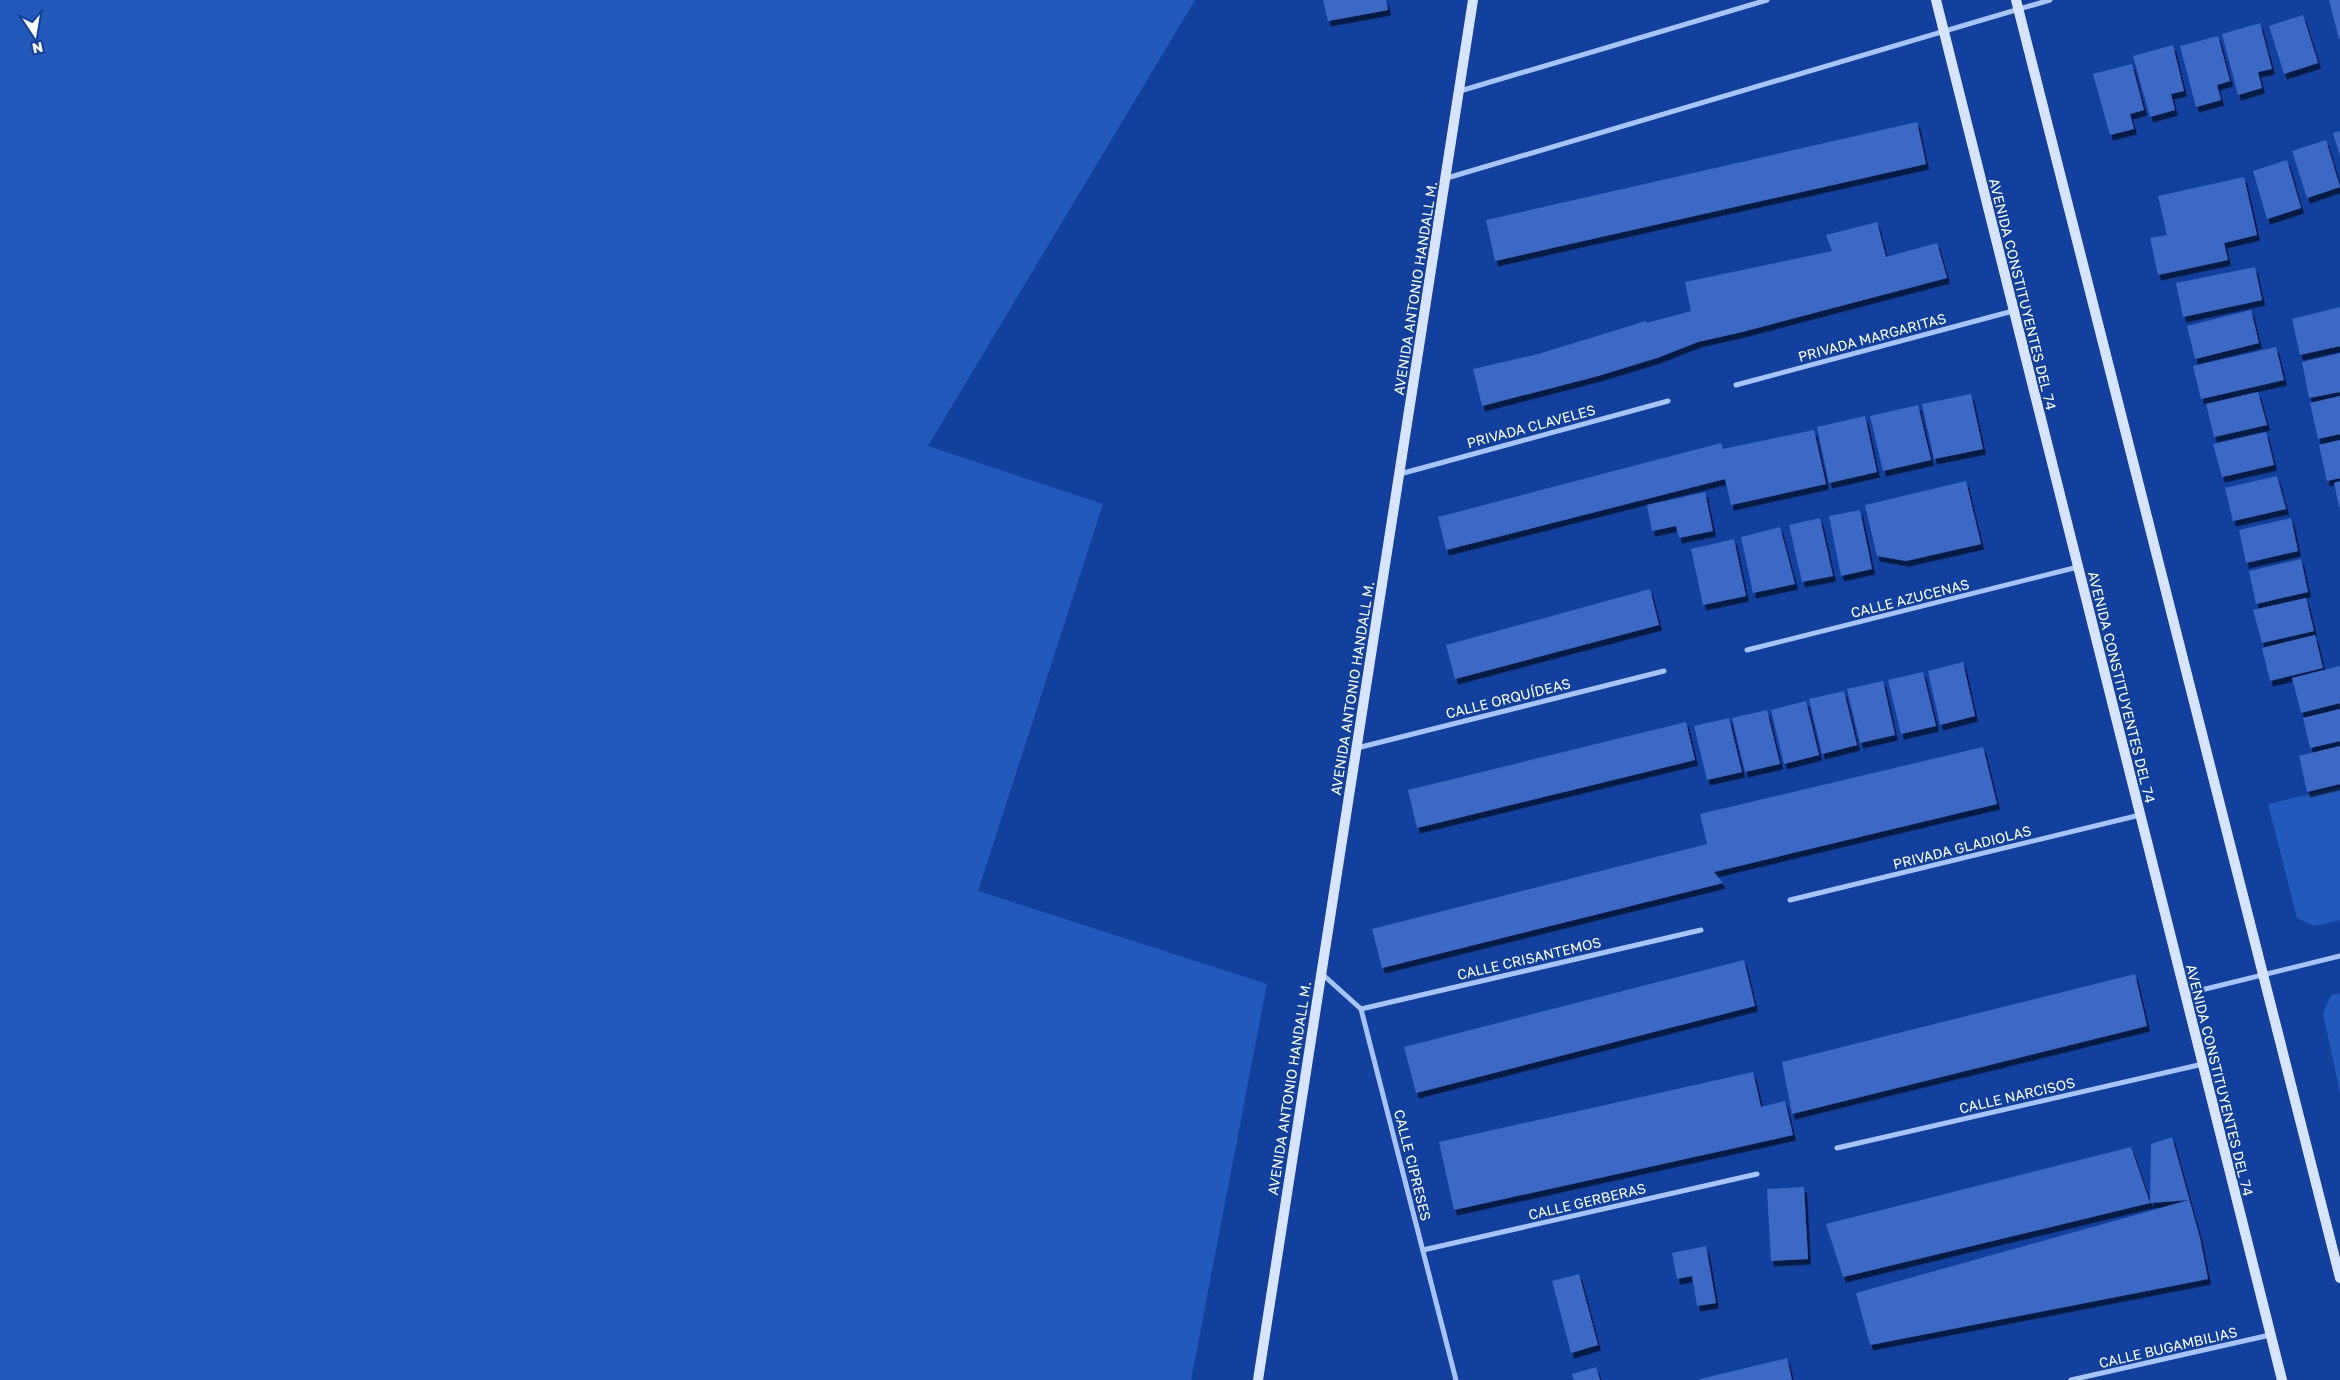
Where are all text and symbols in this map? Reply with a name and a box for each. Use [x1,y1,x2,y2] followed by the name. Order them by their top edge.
[10,10,60,60] north arrow
[31,39,45,58] text: N
[1986,176,2060,412] street label: AVENIDA CONSTITUYENTES DEL 74
[1390,180,1440,396] street label: AVENIDA ANTONIO HANDALL M.
[1796,309,1948,365] street label: PRIVADA MARGARITAS
[1465,401,1597,451] street label: PRIVADA CLAVELES
[2085,569,2159,805] street label: AVENIDA CONSTITUYENTES DEL 74
[1849,575,1971,621] street label: CALLE AZUCENAS
[1327,580,1377,796] street label: AVENIDA ANTONIO HANDALL M.
[1444,674,1572,722] street label: CALLE ORQUÍDEAS
[1891,822,2033,872] street label: PRIVADA GLADIOLAS
[1455,933,1603,983] street label: CALLE CRISANTEMOS
[2183,962,2257,1198] street label: AVENIDA CONSTITUYENTES DEL 74
[1264,980,1314,1196] street label: AVENIDA ANTONIO HANDALL M.
[1957,1073,2077,1117] street label: CALLE NARCISOS
[1391,1108,1435,1223] street label: CALLE CIPRESES
[1527,1179,1647,1223] street label: CALLE GERBERAS
[2097,1323,2239,1371] street label: CALLE BUGAMBILIAS

